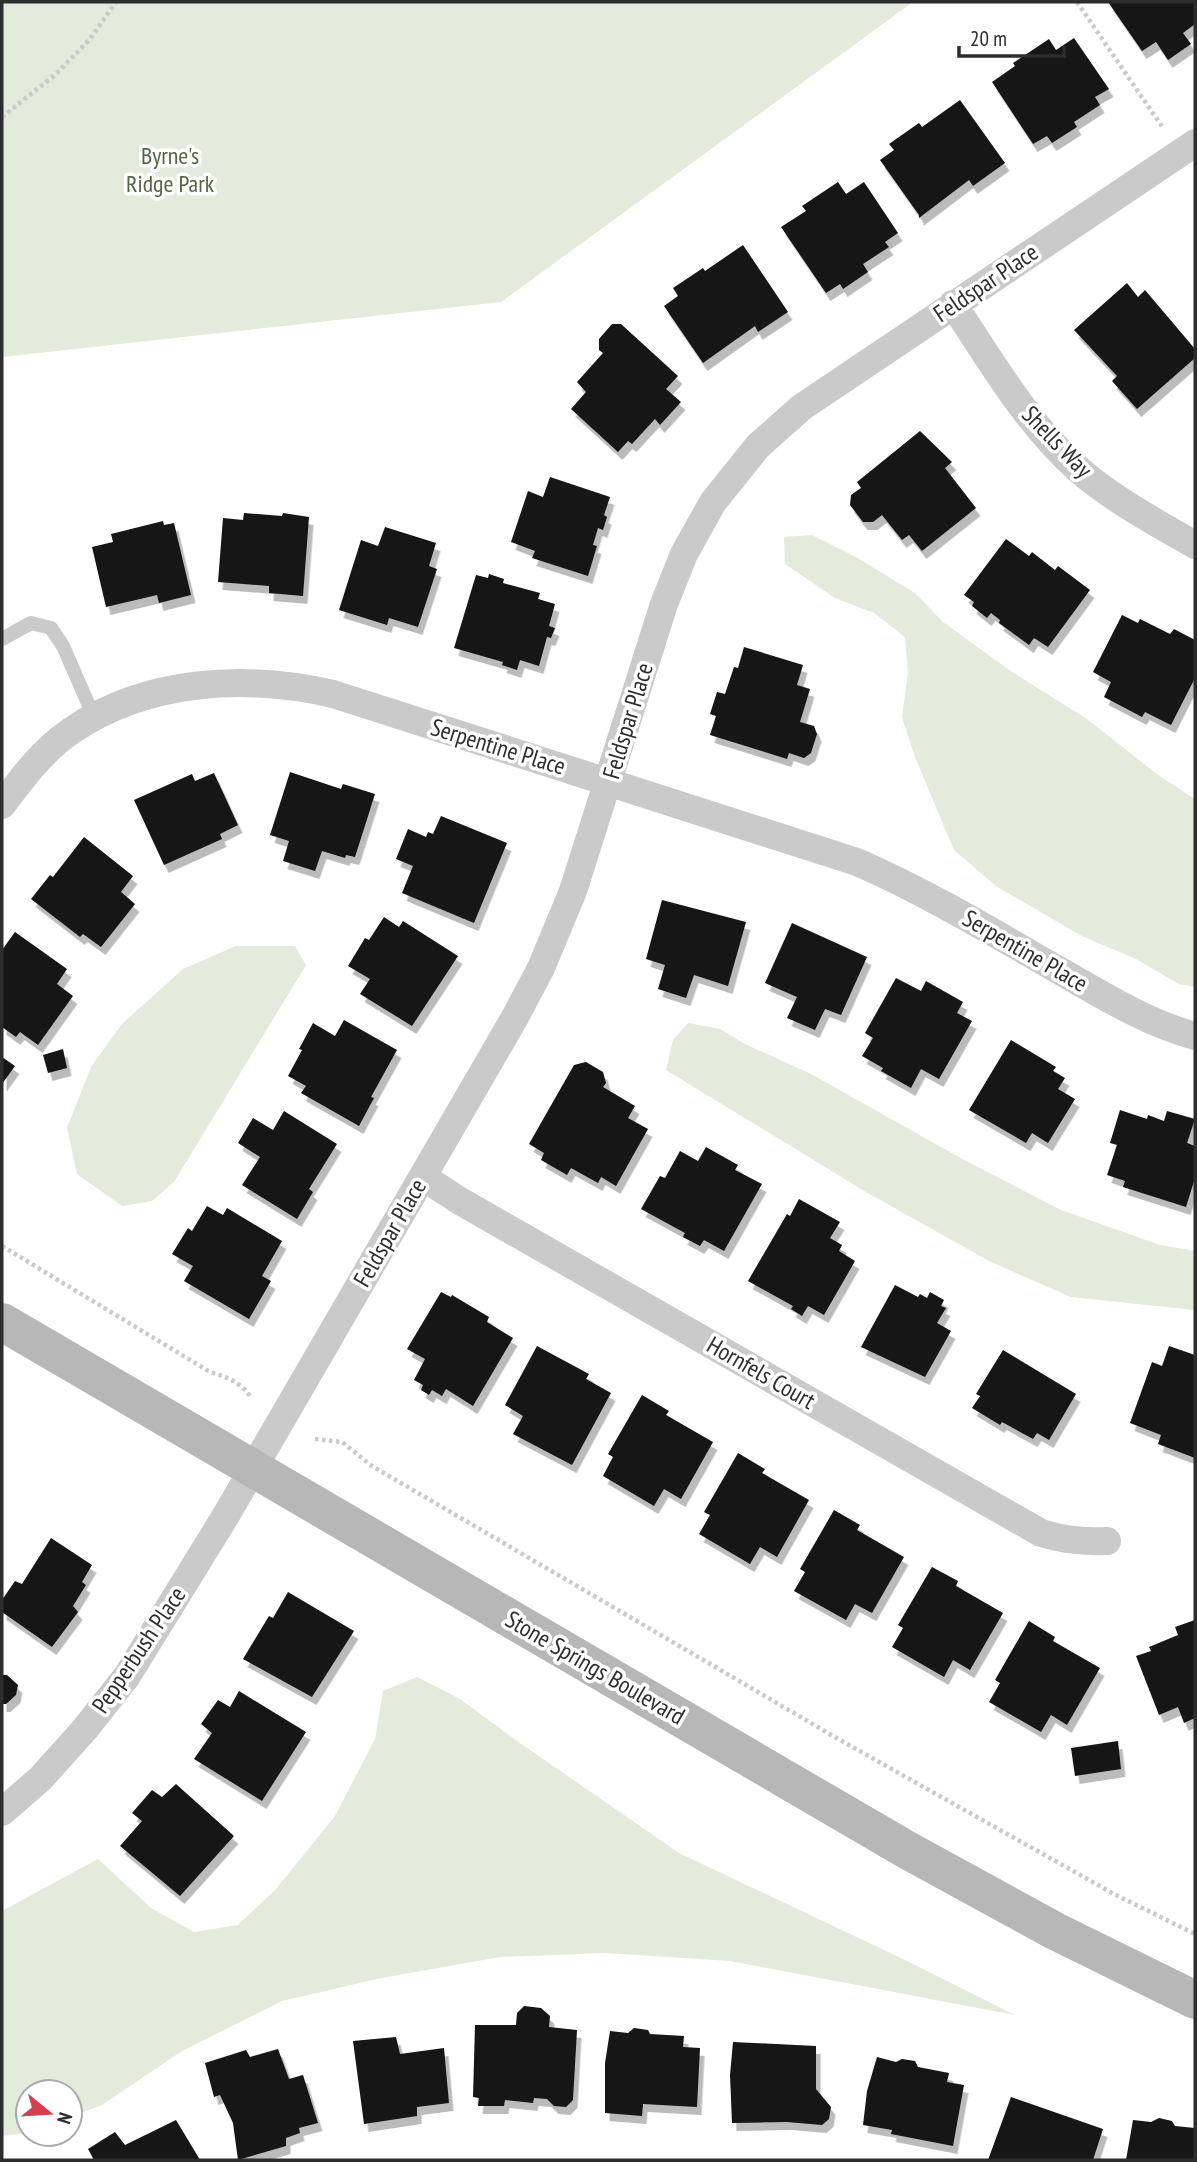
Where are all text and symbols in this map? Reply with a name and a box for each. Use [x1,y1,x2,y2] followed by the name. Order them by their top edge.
[959,14,1064,58] scale bar
[970,25,1007,52] text: 20 m
[126,140,215,199] park label: Byrne's Ridge Park
[927,236,1044,329] street label: Feldspar Place
[1015,399,1099,484] street label: Shells Way
[595,659,660,783] street label: Feldspar Place
[427,711,569,782] street label: Serpentine Place
[957,902,1093,999] street label: Serpentine Place
[346,1173,433,1292] street label: Feldspar Place
[702,1329,821,1416] street label: Hornfels Court
[85,1581,192,1719] street label: Pepperbush Place
[500,1604,691,1732] street label: Stone Springs Boulevard
[14,2078,84,2148] north arrow
[52,2110,78,2127] text: N

